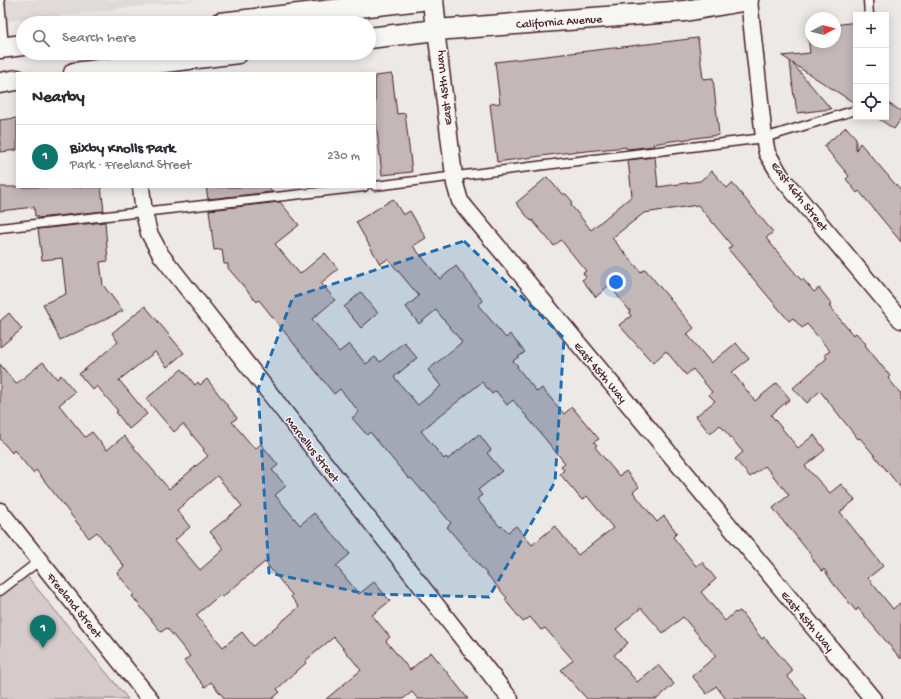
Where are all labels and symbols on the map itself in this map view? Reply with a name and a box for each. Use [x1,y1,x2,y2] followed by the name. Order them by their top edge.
[805,12,841,48] north arrow
[516,13,604,33] street label: California Avenue
[433,49,457,126] street label: East 45th Way
[767,160,831,236] street label: East 46th Street
[606,272,626,292] your location
[570,340,629,407] street label: East 45th Way
[281,415,342,487] street label: Marcellus Street
[42,570,105,642] street label: Freeland Street
[777,589,836,656] street label: East 45th Way
[30,615,56,648] pin: 1

